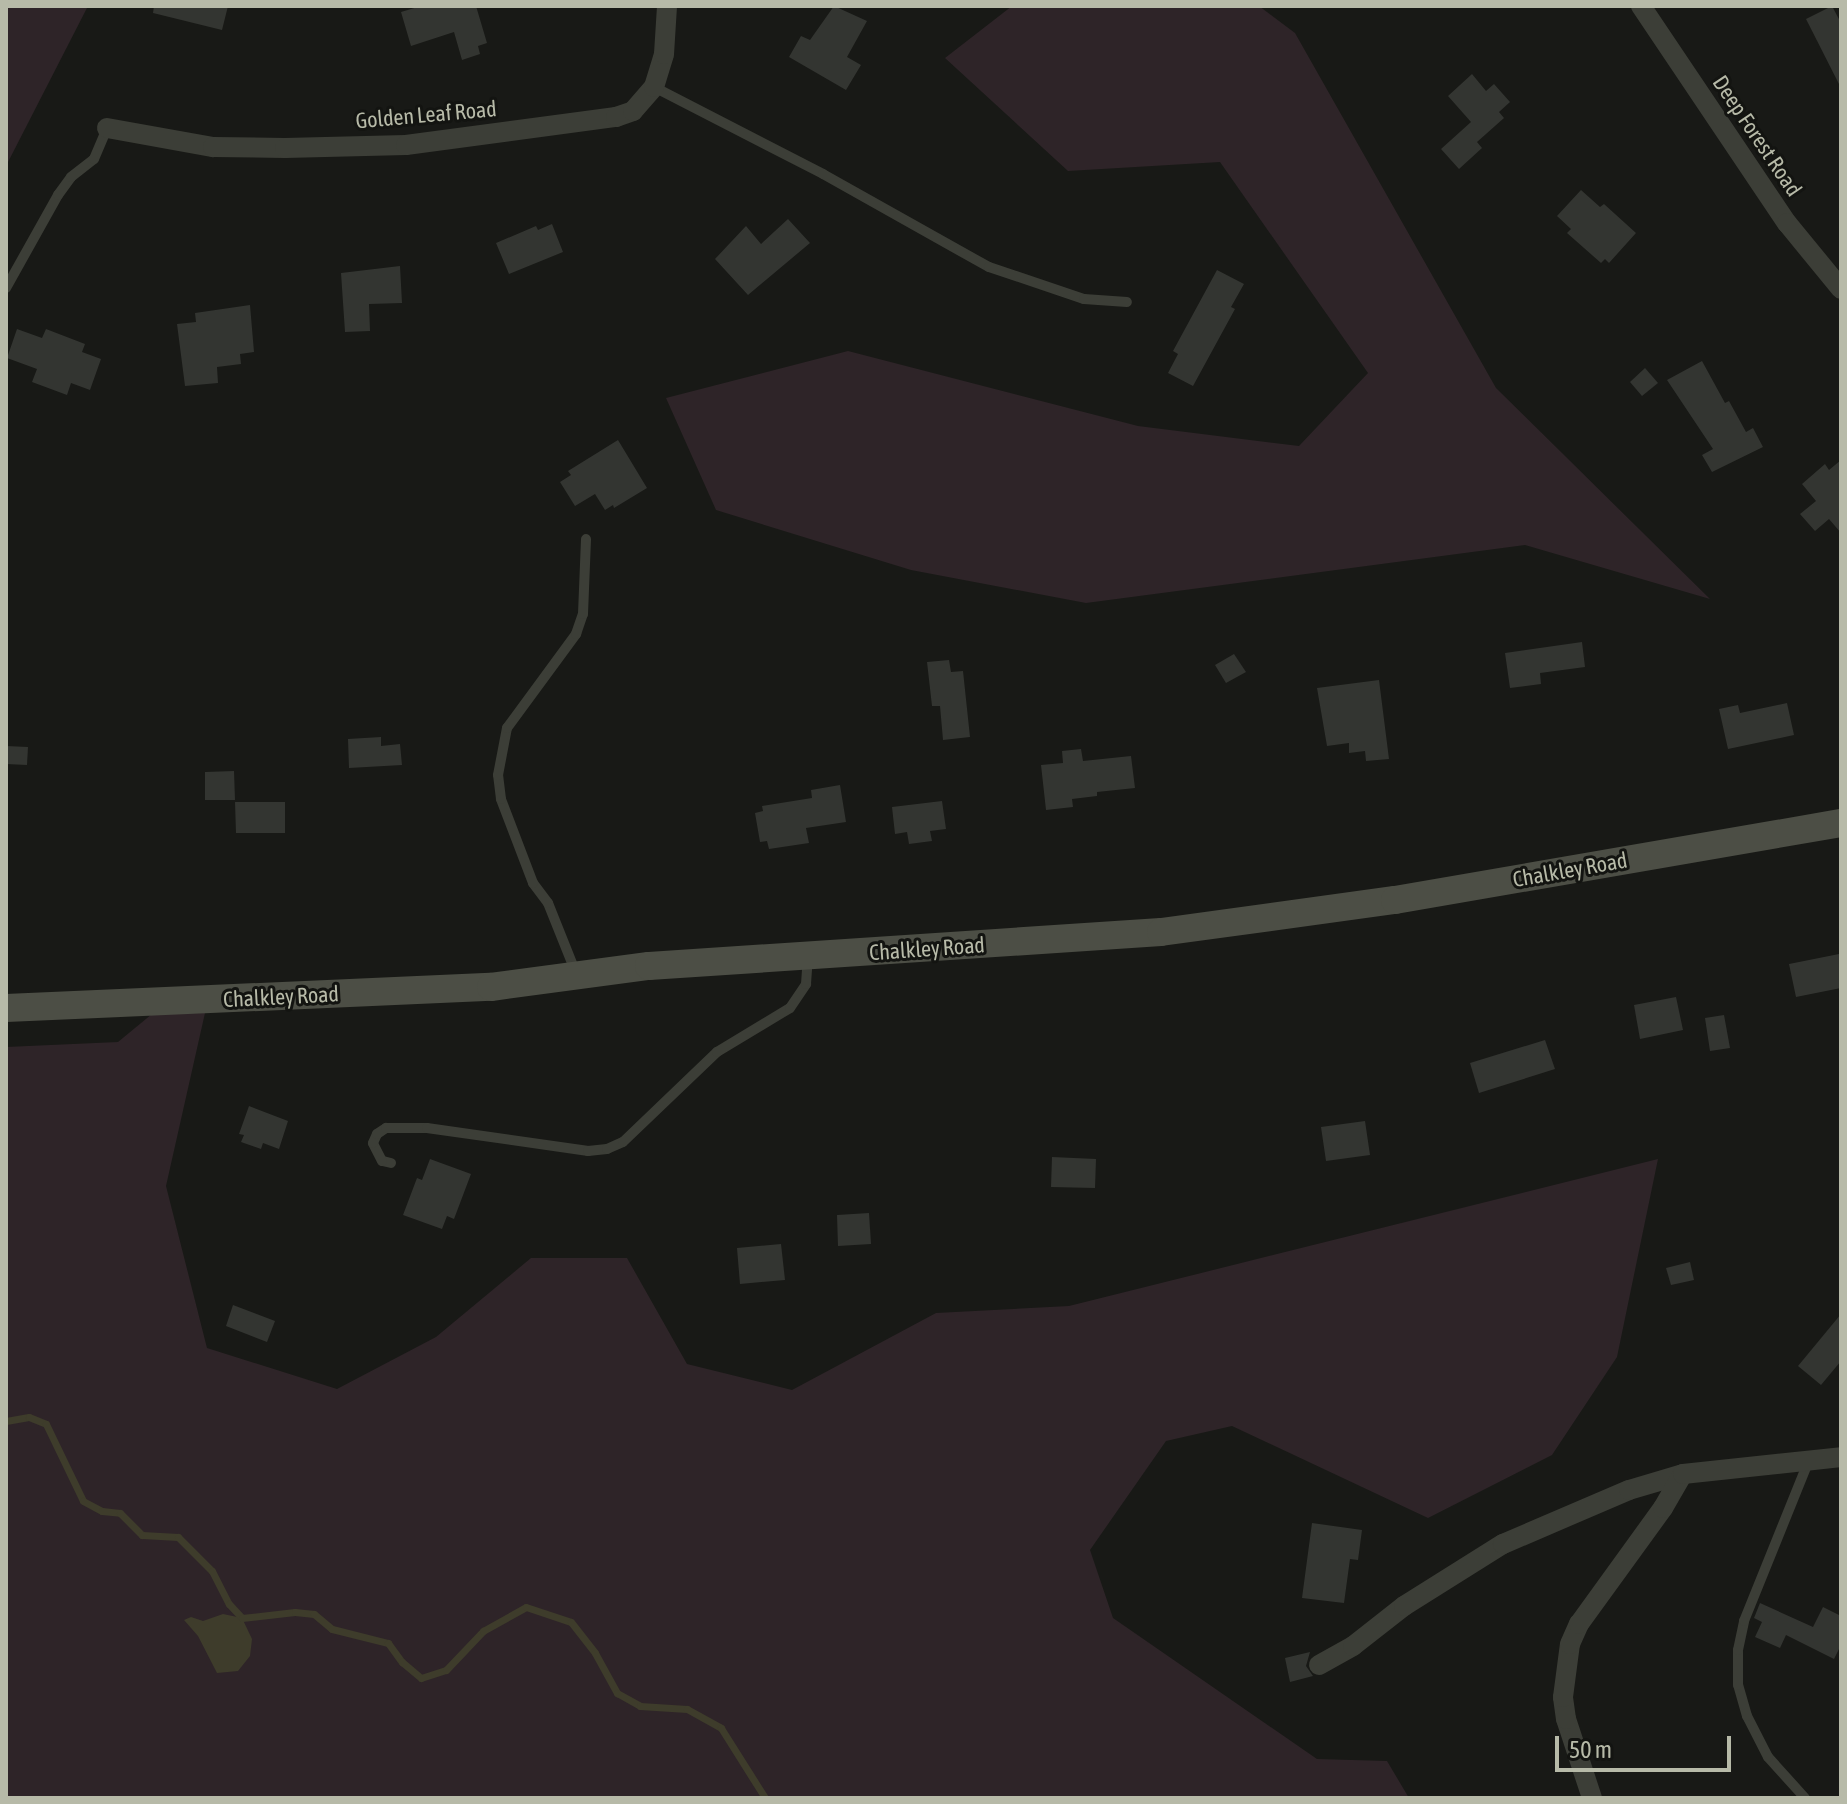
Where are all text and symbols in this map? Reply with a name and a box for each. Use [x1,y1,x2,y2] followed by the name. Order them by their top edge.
[1707,71,1807,201] street label: Deep Forest Road
[354,96,498,134] street label: Golden Leaf Road
[1511,847,1629,893] street label: Chalkley Road
[868,932,986,966] street label: Chalkley Road
[223,981,339,1013] street label: Chalkley Road
[1559,1720,1735,1770] scale bar
[1569,1736,1612,1763] text: 50 m

